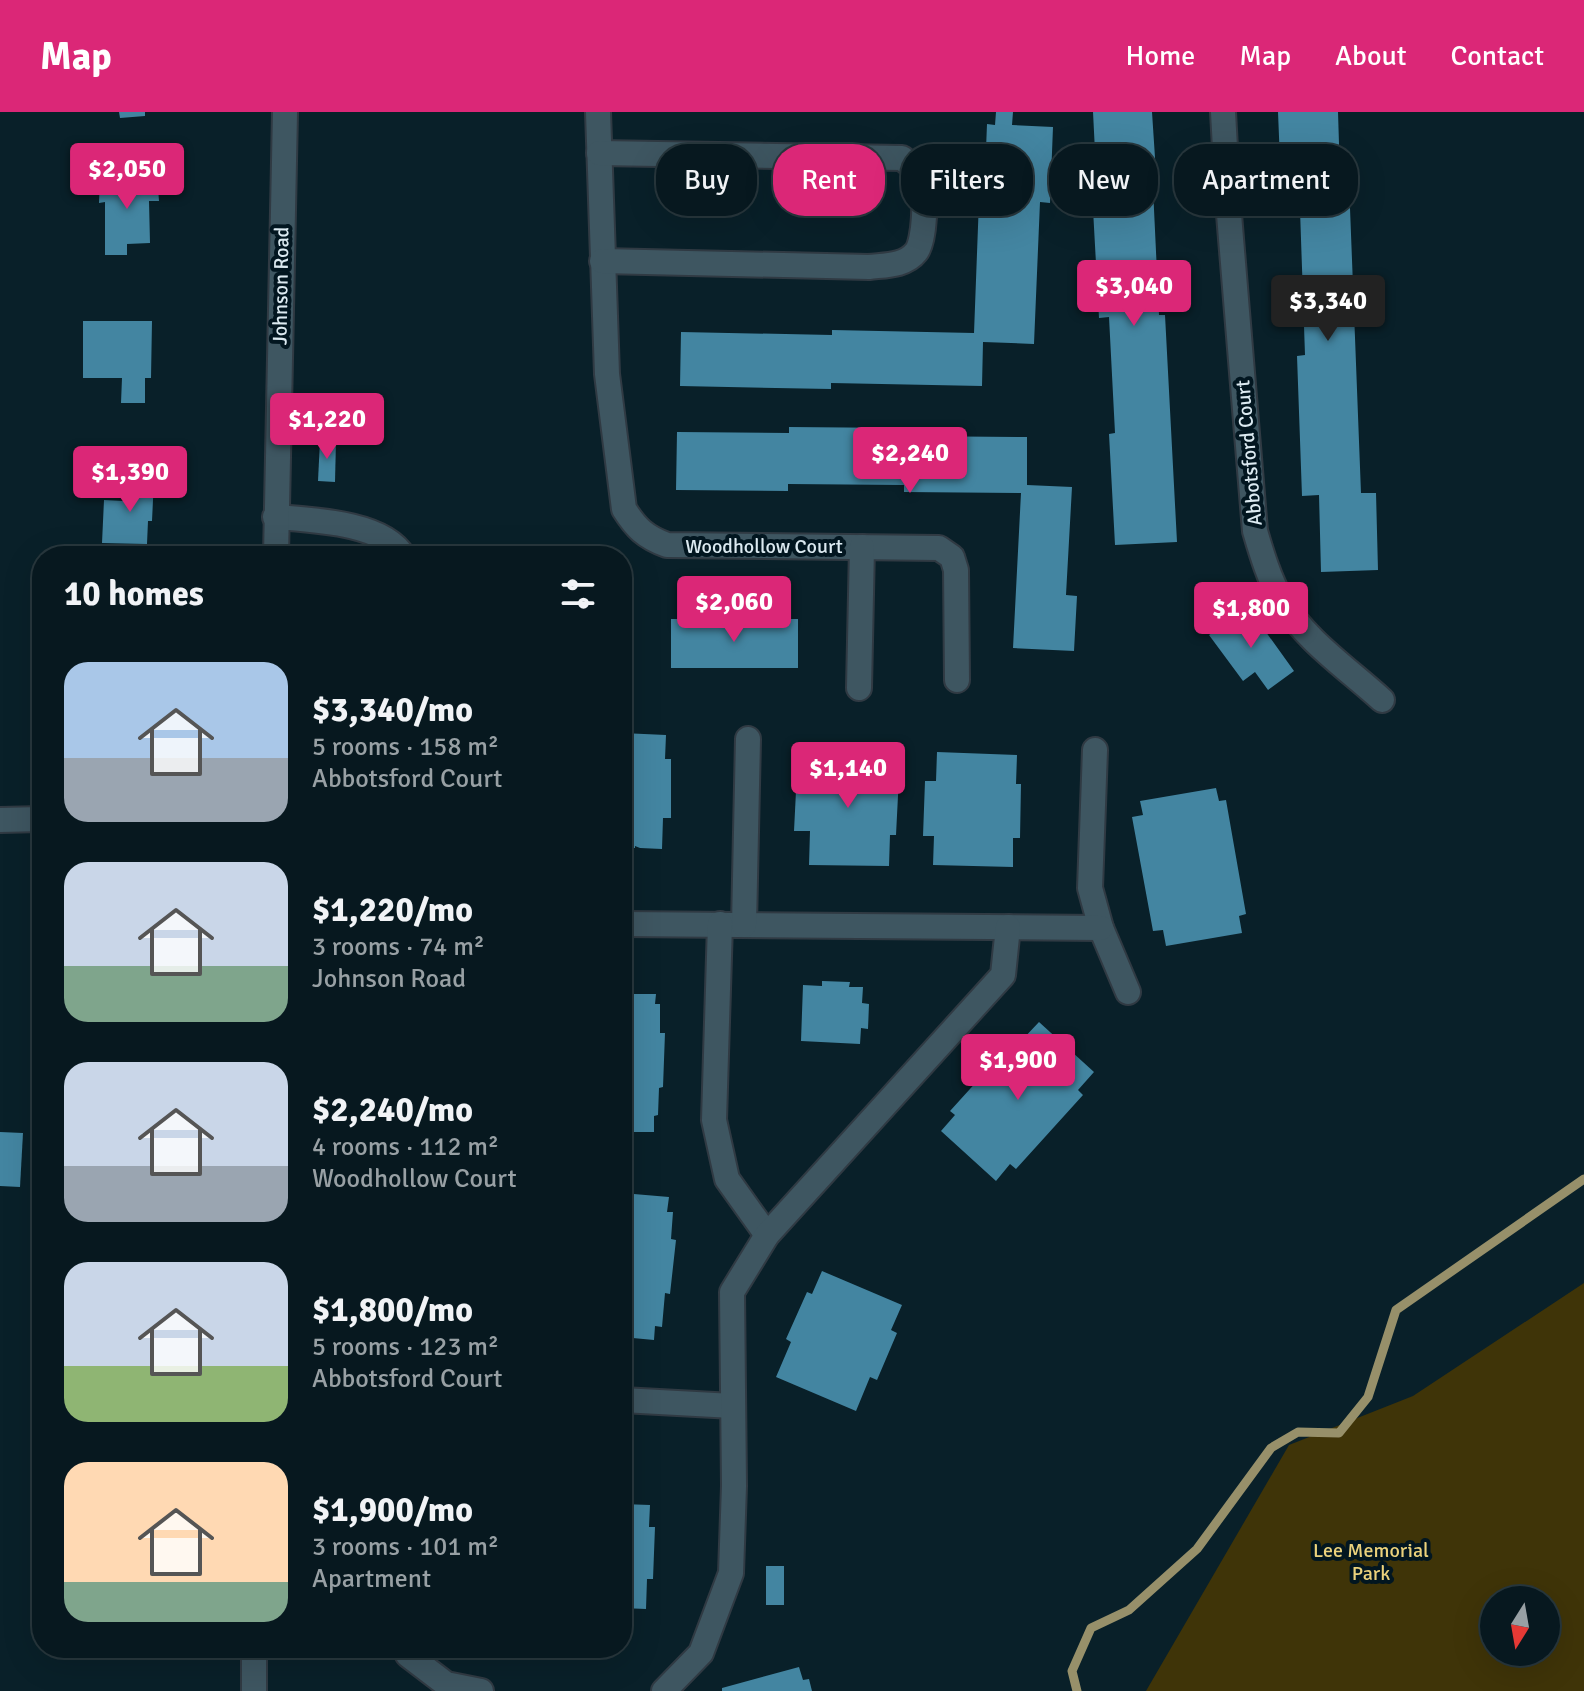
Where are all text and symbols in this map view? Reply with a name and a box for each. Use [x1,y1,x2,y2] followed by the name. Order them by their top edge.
[40,33,112,80] text: Map
[1126,39,1195,73] text: Home
[1239,39,1291,73] text: Map
[1335,39,1407,73] text: About
[1451,39,1544,73] text: Contact
[62,143,192,211] pin: $2,050
[656,144,757,216] chip: Buy
[773,144,885,216] chip: Rent
[901,144,1033,216] chip: Filters
[1049,144,1158,216] chip: New
[1174,144,1358,216] chip: Apartment
[88,153,166,185] text: $2,050
[267,227,295,345] street label: Johnson Road
[1069,260,1199,328] pin: $3,040
[1095,270,1173,302] text: $3,040
[1263,275,1393,343] pin: $3,340
[1289,285,1367,317] text: $3,340
[1230,379,1268,527] street label: Abbotsford Court
[262,393,392,461] pin: $1,220
[288,403,366,435] text: $1,220
[845,427,975,495] pin: $2,240
[871,437,949,469] text: $2,240
[65,446,195,514] pin: $1,390
[91,456,169,488] text: $1,390
[685,534,843,559] street label: Woodhollow Court
[556,572,600,616] icon: filters
[64,573,204,615] text: 10 homes
[669,576,799,644] pin: $2,060
[1186,582,1316,650] pin: $1,800
[695,586,773,618] text: $2,060
[1212,592,1290,624] text: $1,800
[312,689,473,731] text: $3,340/mo
[128,694,224,790] icon: home
[312,731,499,763] text: 5 rooms · 158 m²
[783,742,913,810] pin: $1,140
[809,752,887,784] text: $1,140
[312,763,502,795] text: Abbotsford Court
[312,889,473,931] text: $1,220/mo
[128,894,224,990] icon: home
[312,931,485,963] text: 3 rooms · 74 m²
[312,963,466,995] text: Johnson Road
[953,1034,1083,1102] pin: $1,900
[979,1044,1057,1076] text: $1,900
[312,1089,473,1131] text: $2,240/mo
[128,1094,224,1190] icon: home
[312,1131,499,1163] text: 4 rooms · 112 m²
[312,1163,517,1195] text: Woodhollow Court
[312,1289,473,1331] text: $1,800/mo
[128,1294,224,1390] icon: home
[312,1331,499,1363] text: 5 rooms · 123 m²
[312,1363,502,1395] text: Abbotsford Court
[312,1489,473,1531] text: $1,900/mo
[128,1494,224,1590] icon: home
[312,1531,499,1563] text: 3 rooms · 101 m²
[1313,1538,1429,1586] park label: Lee Memorial Park
[312,1563,431,1595] text: Apartment
[1480,1586,1560,1666] north arrow
[1480,1586,1560,1666] map controls

